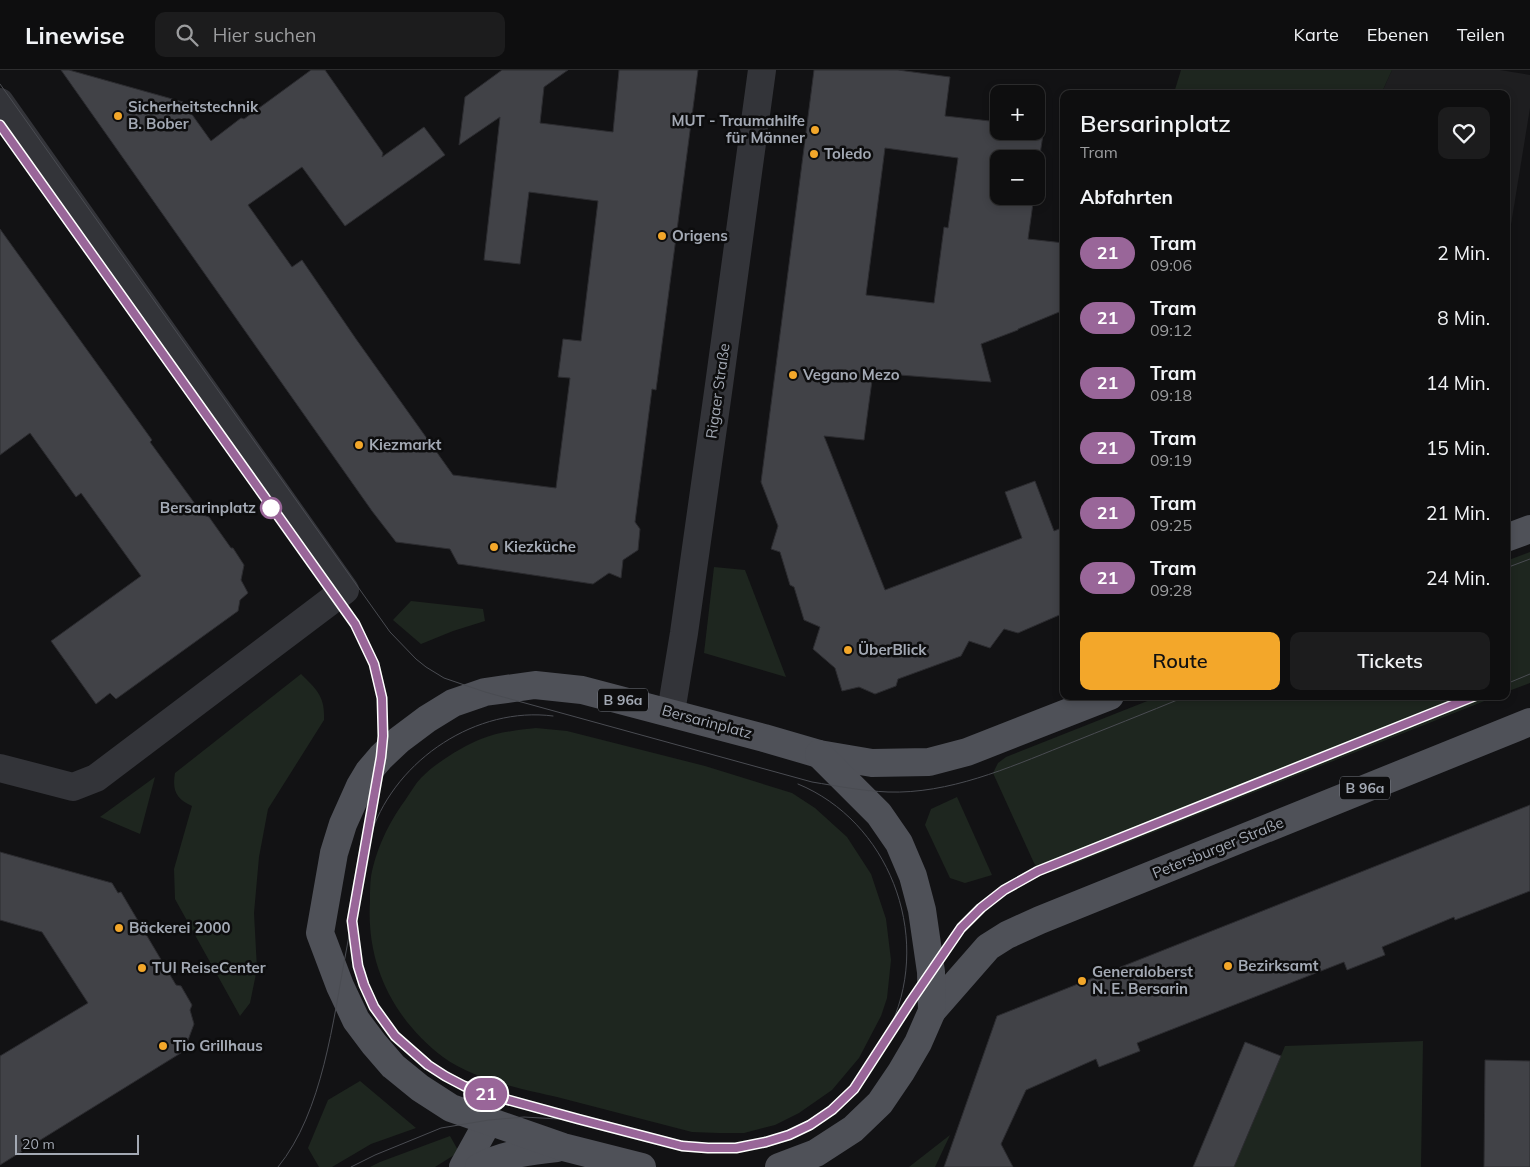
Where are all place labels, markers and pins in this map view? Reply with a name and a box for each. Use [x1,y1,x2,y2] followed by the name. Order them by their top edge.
[128,97,259,133] place label: Sicherheitstechnik B. Bober
[112,110,124,122] marker: Sicherheitstechnik B. Bober
[671,111,805,147] place label: MUT - Traumahilfe für Männer
[809,124,821,136] marker: MUT - Traumahilfe für Männer
[824,144,871,163] place label: Toledo
[808,148,820,160] marker: Toledo
[672,226,728,245] place label: Origens
[656,230,668,242] marker: Origens
[802,365,900,384] place label: Vegano Mezo
[787,369,799,381] marker: Vegano Mezo
[369,435,442,454] place label: Kiezmarkt
[353,439,365,451] marker: Kiezmarkt
[260,497,282,519] marker: Bersarinplatz
[160,498,256,517] place label: Bersarinplatz
[504,537,576,556] place label: Kiezküche
[488,541,500,553] marker: Kiezküche
[858,640,927,659] place label: ÜberBlick
[842,644,854,656] marker: ÜberBlick
[129,918,231,937] place label: Bäckerei 2000
[113,922,125,934] marker: Bäckerei 2000
[1238,956,1319,975] place label: Bezirksamt
[152,958,266,977] place label: TUI ReiseCenter
[1222,960,1234,972] marker: Bezirksamt
[136,962,148,974] marker: TUI ReiseCenter
[1092,962,1193,998] place label: Generaloberst N. E. Bersarin
[1076,975,1088,987] marker: Generaloberst N. E. Bersarin
[173,1036,263,1055] place label: Tio Grillhaus
[157,1040,169,1052] marker: Tio Grillhaus

